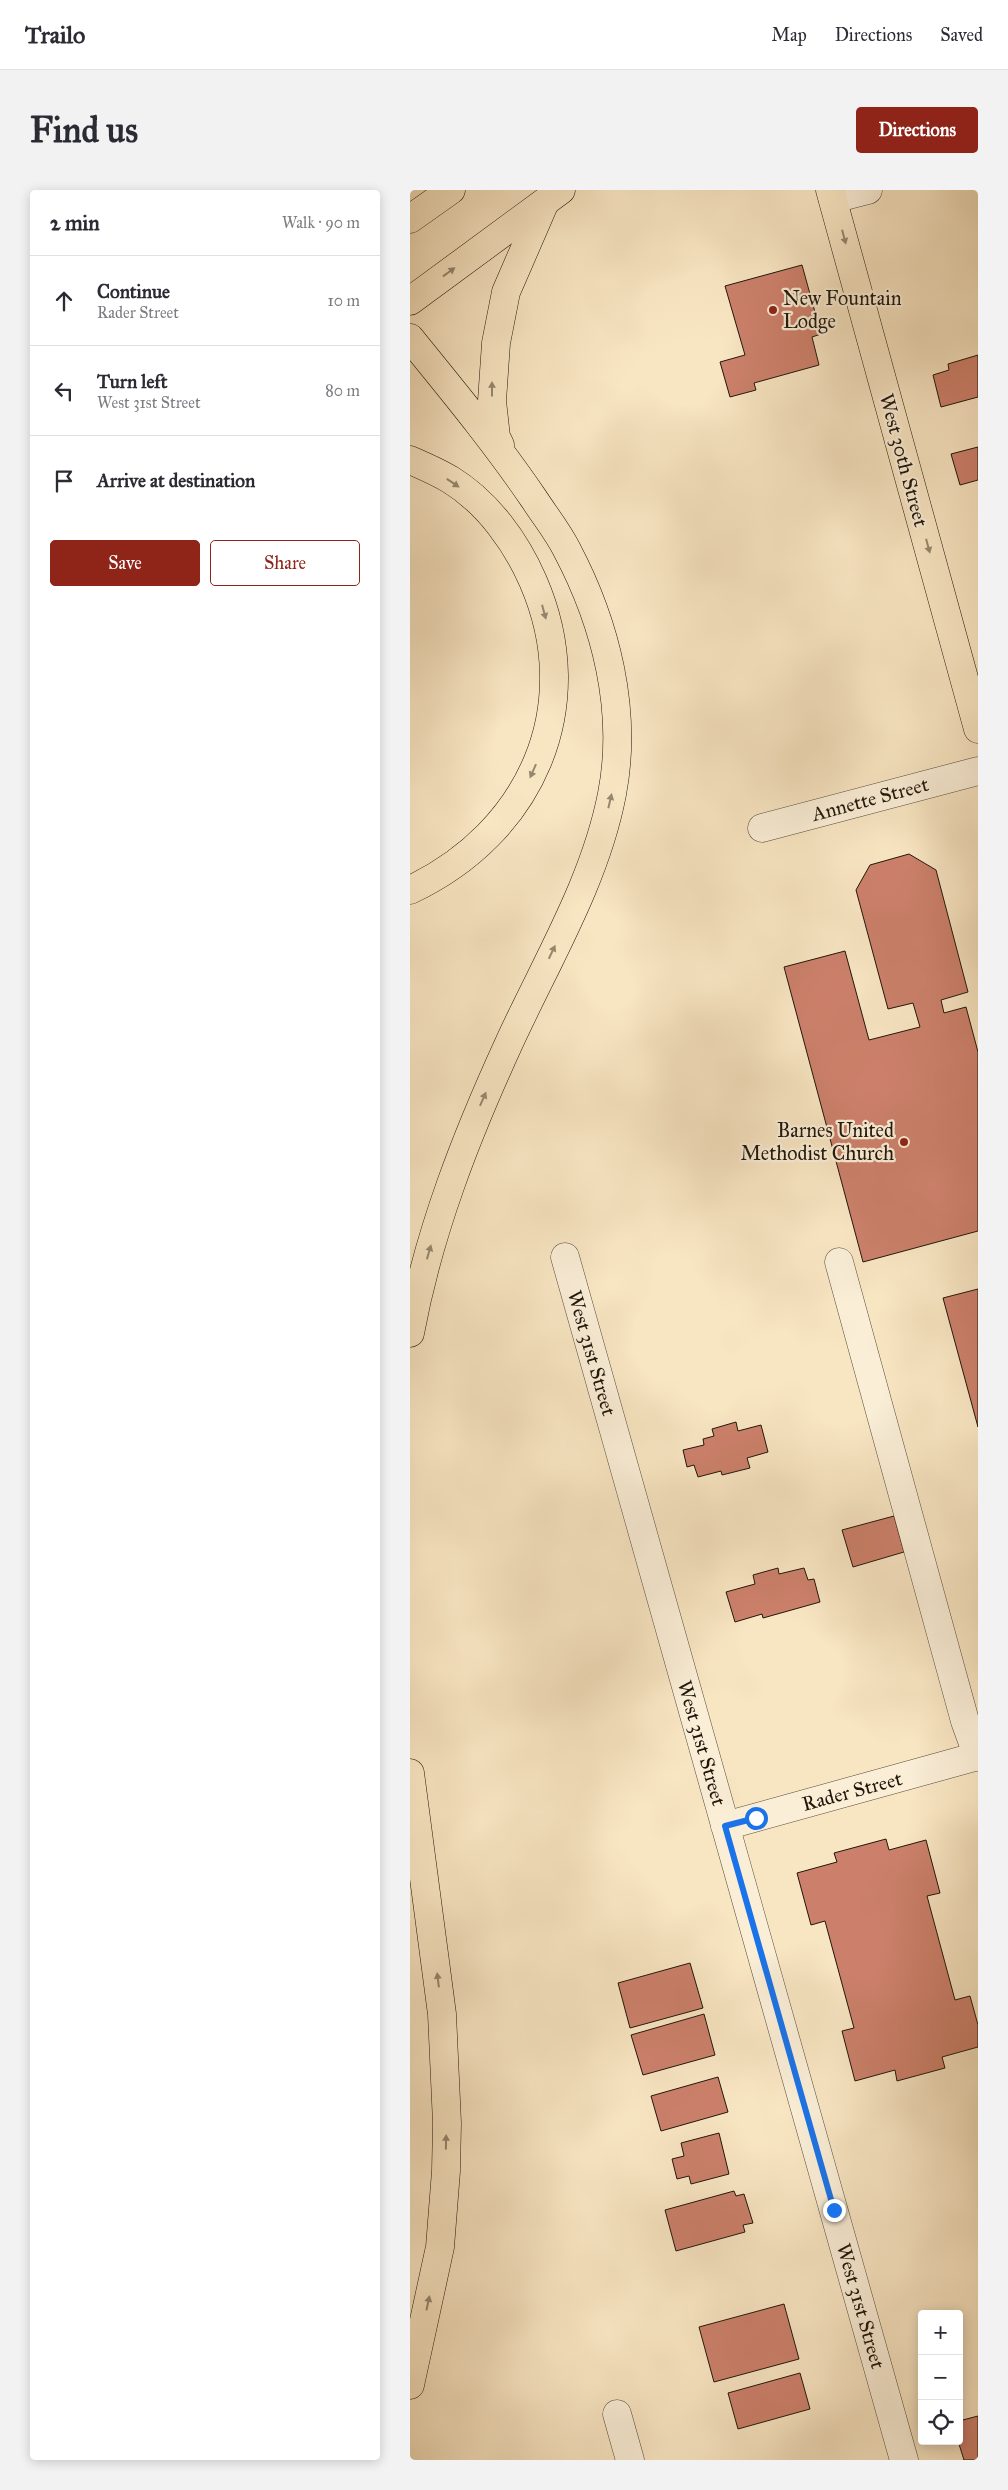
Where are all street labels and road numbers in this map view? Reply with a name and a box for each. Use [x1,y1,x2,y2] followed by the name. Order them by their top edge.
[875,391,933,529] street label: West 30th Street
[808,772,931,826] street label: Annette Street
[563,1287,621,1419] street label: West 31st Street
[673,1677,731,1809] street label: West 31st Street
[799,1766,905,1816] street label: Rader Street
[832,2240,890,2372] street label: West 31st Street

